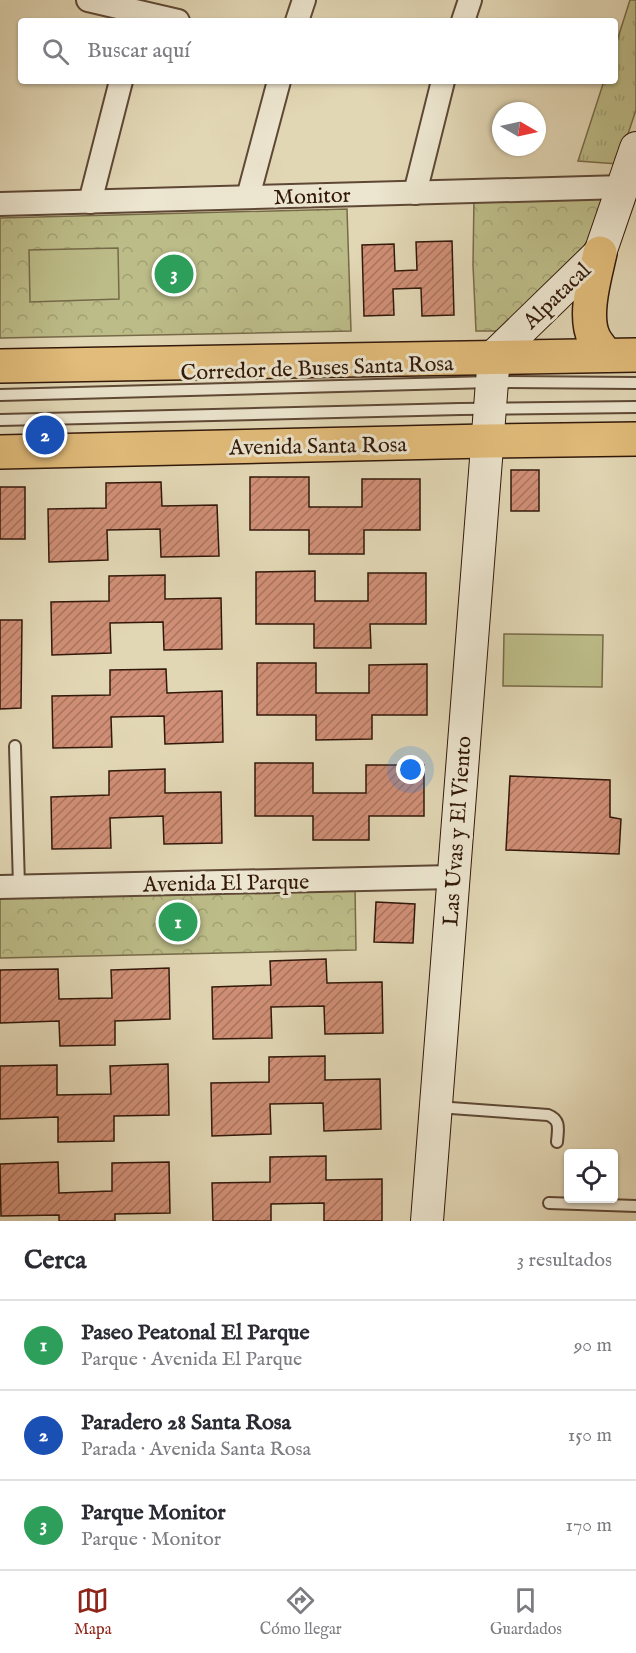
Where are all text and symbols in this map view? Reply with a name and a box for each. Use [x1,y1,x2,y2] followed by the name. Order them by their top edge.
[18,18,618,84] search box
[39,35,72,68] icon: search
[87,37,190,65] text: Buscar aquí
[492,102,546,156] north arrow
[273,182,351,212] street label: Monitor
[154,252,194,296] pin: 3
[517,257,597,337] street label: Alpatacal
[180,350,455,388] street label: Corredor de Buses Santa Rosa
[26,412,64,458] pin: 2
[228,431,408,463] street label: Avenida Santa Rosa
[437,735,479,927] street label: Las Uvas y El Viento
[396,755,425,784] your location
[142,869,309,899] street label: Avenida El Parque
[158,900,198,944] pin: 1
[564,1149,618,1203] map controls
[564,1149,618,1203] button: locate
[24,1244,86,1277] text: Cerca
[517,1248,612,1273] text: 3 resultados
[81,1319,310,1347] text: Paseo Peatonal El Parque
[40,1333,47,1358] text: 1
[574,1333,612,1358] text: 90 m
[81,1347,302,1372] text: Parque · Avenida El Parque
[81,1409,291,1437] text: Paradero 28 Santa Rosa
[39,1423,48,1448] text: 2
[568,1423,612,1448] text: 150 m
[81,1437,311,1462] text: Parada · Avenida Santa Rosa
[81,1499,226,1527] text: Parque Monitor
[40,1513,47,1538] text: 3
[566,1513,612,1538] text: 170 m
[81,1527,221,1552] text: Parque · Monitor
[74,1584,112,1640] tab: Mapa
[260,1584,342,1640] tab: Cómo llegar
[490,1584,562,1640] tab: Guardados

